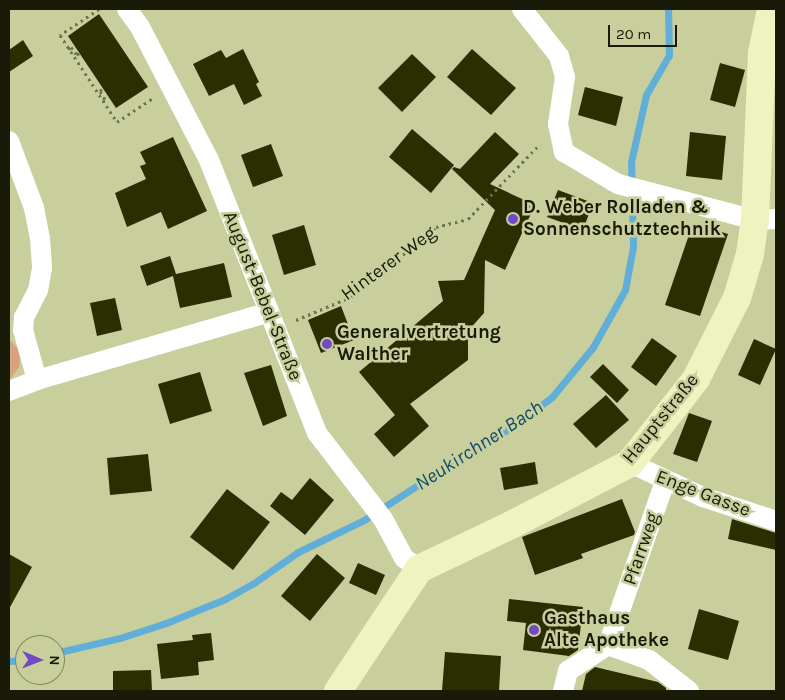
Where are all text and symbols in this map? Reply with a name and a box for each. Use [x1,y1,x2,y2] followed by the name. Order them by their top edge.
[610,15,679,47] scale bar
[616,25,651,43] text: 20 m
[523,197,721,241] place label: D. Weber Rolladen & Sonnenschutztechnik
[218,208,306,384] street label: August-Bebel-Straße
[507,213,519,225] marker: D. Weber Rolladen & Sonnenschutztechnik
[337,222,441,306] street label: Hinterer Weg
[337,322,501,366] place label: Generalvertretung Walther
[321,338,333,350] marker: Generalvertretung Walther
[618,370,704,468] street label: Hauptstraße
[411,395,547,495] water label: Neukirchner Bach
[652,466,754,522] street label: Enge Gasse
[619,510,665,588] street label: Pfarrweg
[544,608,669,652] place label: Gasthaus Alte Apotheke
[528,624,540,636] marker: Gasthaus Alte Apotheke
[15,635,65,685] north arrow
[46,655,63,665] text: N

